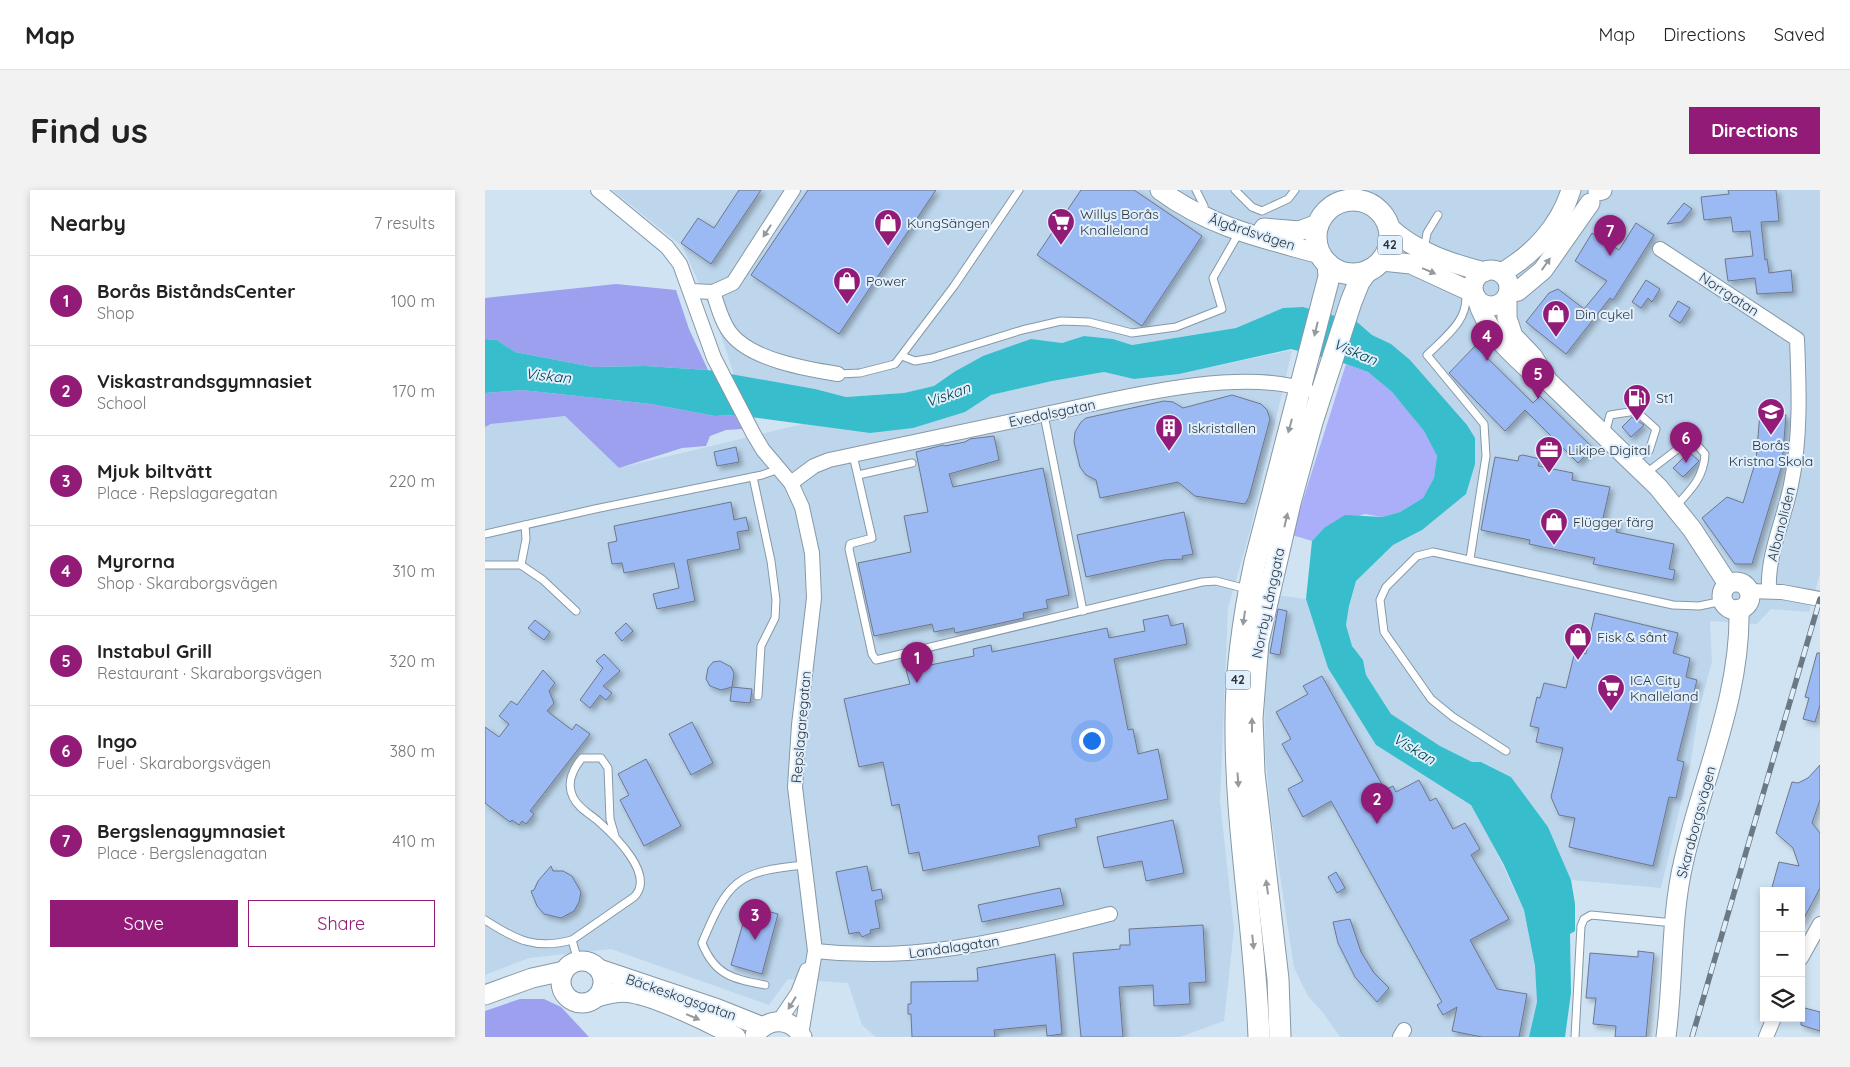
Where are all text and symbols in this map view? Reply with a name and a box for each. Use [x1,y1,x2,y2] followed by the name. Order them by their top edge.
[25,20,75,50] text: Map
[1598,23,1635,46] text: Map
[1663,23,1746,46] text: Directions
[1774,23,1825,46] text: Saved
[1689,107,1820,154] button: Directions
[30,108,148,152] text: Find us
[1080,205,1159,239] place label: Willys Borås Knalleland
[1046,207,1076,246] supermarket icon: Willys Borås Knalleland
[873,208,903,247] shop icon: KungSängen
[50,210,126,236] text: Nearby
[1207,210,1297,254] street label: Ålgårdsvägen
[374,213,435,233] text: 7 results
[907,214,990,232] place label: KungSängen
[1594,215,1626,256] pin: 7
[762,224,771,238] one-way arrow
[1377,236,1403,254] road number: 42
[1541,257,1551,271] one-way arrow
[832,266,862,305] shop icon: Power
[1422,267,1437,275] one-way arrow
[1696,268,1762,320] street label: Norrgatan
[866,272,907,290] place label: Power
[97,279,295,303] text: Borås BiståndsCenter
[63,291,69,311] text: 1
[391,291,435,311] text: 100 m
[1541,299,1571,338] shop icon: Din cykel
[97,303,134,323] text: Shop
[1575,305,1634,323] place label: Din cykel
[1471,320,1503,361] pin: 4
[1311,322,1319,337] one-way arrow
[1330,334,1380,369] water label: Viskan
[1522,358,1554,399] pin: 5
[524,364,572,387] water label: Viskan
[97,369,312,393] text: Viskastrandsgymnasiet
[923,378,973,411] water label: Viskan
[61,381,71,401] text: 2
[392,381,435,401] text: 170 m
[1622,383,1652,422] fuel station icon: St1
[1656,389,1674,407] place label: St1
[97,393,146,413] text: School
[1007,395,1097,431] street label: Evedalsgatan
[1756,397,1786,436] school or university icon: Borås Kristna Skola
[1154,413,1184,452] building icon: Iskristallen
[1188,419,1256,437] place label: Iskristallen
[1286,419,1294,434] one-way arrow
[1670,422,1702,463] pin: 6
[1534,435,1564,474] office icon: Likipe Digital
[1729,436,1813,470] place label: Borås Kristna Skola
[1568,441,1650,459] place label: Likipe Digital
[97,459,212,483] text: Mjuk biltvätt
[62,471,70,491] text: 3
[389,471,435,491] text: 220 m
[97,483,278,503] text: Place · Repslagaregatan
[1763,485,1799,563] street label: Albanoliden
[1539,507,1569,546] shop icon: Flügger färg
[1282,513,1290,528] one-way arrow
[1573,513,1654,531] place label: Flügger färg
[1247,546,1289,660] street label: Norrby Långgata
[97,549,175,573] text: Myrorna
[61,561,71,581] text: 4
[392,561,435,581] text: 310 m
[97,573,278,593] text: Shop · Skaraborgsvägen
[1240,611,1248,627] one-way arrow
[1563,622,1593,661] shop icon: Fisk & sånt
[1597,628,1667,646] place label: Fisk & sånt
[97,639,212,663] text: Instabul Grill
[901,642,933,683] pin: 1
[61,651,71,671] text: 5
[389,651,435,671] text: 320 m
[97,663,322,683] text: Restaurant · Skaraborgsvägen
[787,670,815,784] street label: Repslagaregatan
[1225,670,1251,690] road number: 42
[1630,671,1698,705] place label: ICA City Knalleland
[1596,673,1626,712] supermarket icon: ICA City Knalleland
[1248,717,1256,733] one-way arrow
[1079,728,1105,754] your location
[97,729,137,753] text: Ingo
[1390,729,1439,769] water label: Viskan
[62,741,70,761] text: 6
[389,741,435,761] text: 380 m
[97,753,271,773] text: Fuel · Skaraborgsvägen
[1672,764,1720,880] street label: Skaraborgsvägen
[1235,773,1243,789] one-way arrow
[1361,783,1393,824] pin: 2
[97,819,286,843] text: Bergslenagymnasiet
[62,831,70,851] text: 7
[392,831,435,851] text: 410 m
[97,843,267,863] text: Place · Bergslenagatan
[1263,879,1271,895] one-way arrow
[1760,887,1805,1022] map controls
[1760,887,1805,932] button: +
[739,899,771,940] pin: 3
[50,900,238,947] button: Save
[248,900,435,947] button: Share
[908,932,1000,962] street label: Landalagatan
[1760,932,1805,977] button: −
[1249,934,1257,950] one-way arrow
[623,970,739,1024] street label: Bäckeskogsgatan
[1760,977,1805,1022] button: layers
[787,996,796,1010] one-way arrow
[686,1013,700,1021] one-way arrow

